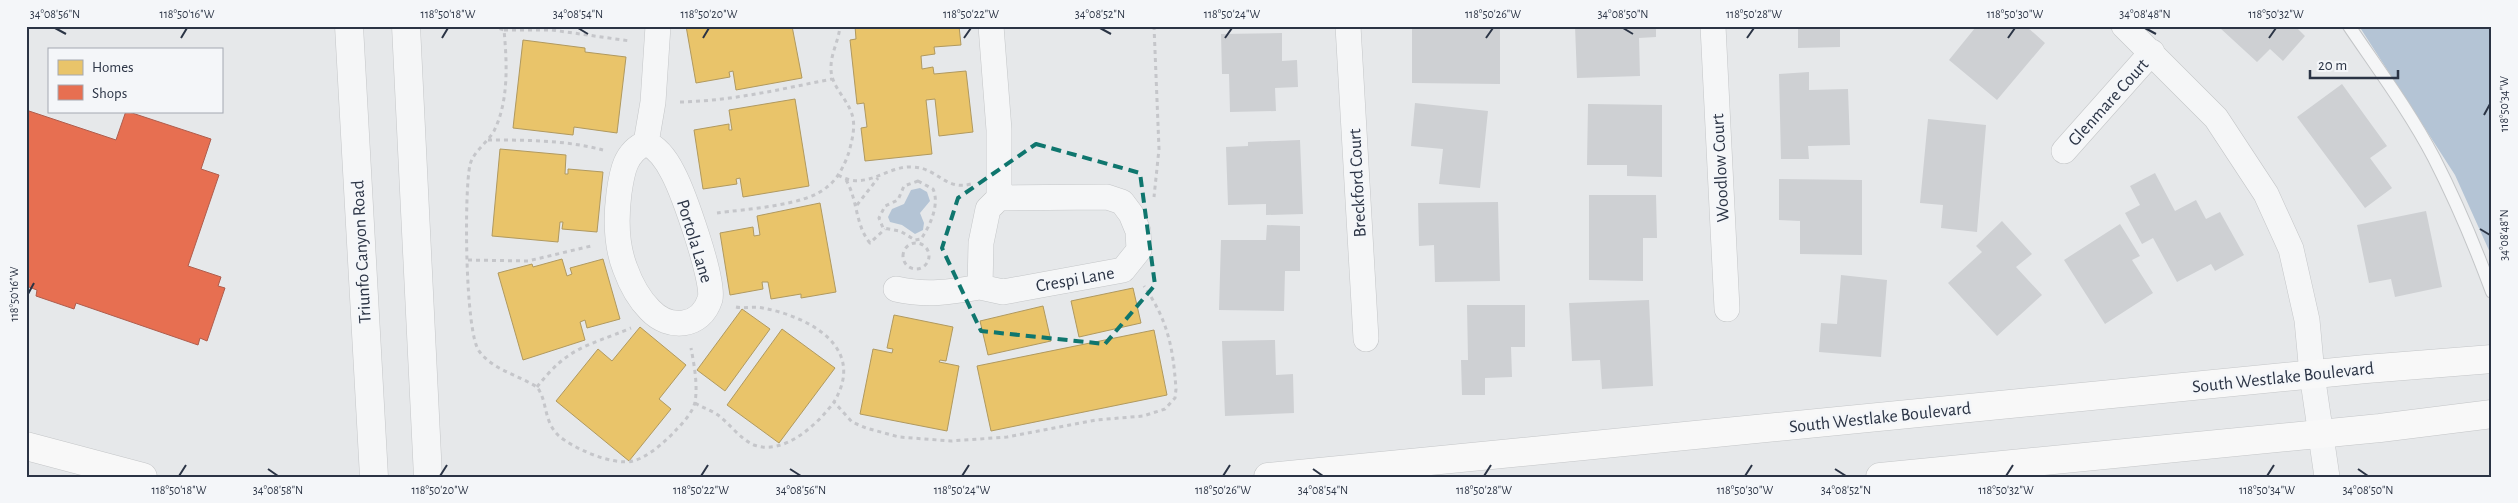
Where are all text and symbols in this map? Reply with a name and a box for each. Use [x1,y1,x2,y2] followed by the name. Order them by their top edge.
[30,8,80,20] text: 34°08'56"N
[160,8,215,20] text: 118°50'16"W
[421,8,476,20] text: 118°50'18"W
[553,8,603,20] text: 34°08'54"N
[681,8,738,20] text: 118°50'20"W
[943,8,999,20] text: 118°50'22"W
[1075,8,1125,20] text: 34°08'52"N
[1204,8,1260,20] text: 118°50'24"W
[1465,8,1521,20] text: 118°50'26"W
[1597,8,1649,20] text: 34°08'50"N
[1726,8,1782,20] text: 118°50'28"W
[1987,8,2043,20] text: 118°50'30"W
[2119,8,2171,20] text: 34°08'48"N
[2248,8,2304,20] text: 118°50'32"W
[48,48,222,112] legend
[2310,48,2398,80] scale bar
[2065,55,2153,150] street label: Glenmare Court
[2318,58,2347,73] text: 20 m
[92,60,134,75] text: Homes
[2498,76,2510,132] text: 118°50'34"W
[92,86,127,101] text: Shops
[1709,113,1733,223] street label: Woodlow Court
[1346,128,1370,238] street label: Breckford Court
[349,180,375,324] street label: Triunfo Canyon Road
[673,197,715,285] street label: Portola Lane
[2498,209,2510,261] text: 34°08'48"N
[1034,264,1116,296] street label: Crespi Lane
[8,266,20,321] text: 118°50'16"W
[2191,359,2375,397] street label: South Westlake Boulevard
[1788,399,1972,437] street label: South Westlake Boulevard
[152,484,207,496] text: 118°50'18"W
[253,484,303,496] text: 34°08'58"N
[412,484,469,496] text: 118°50'20"W
[673,484,729,496] text: 118°50'22"W
[776,484,826,496] text: 34°08'56"N
[934,484,990,496] text: 118°50'24"W
[1195,484,1251,496] text: 118°50'26"W
[1298,484,1348,496] text: 34°08'54"N
[1456,484,1512,496] text: 118°50'28"W
[1717,484,1773,496] text: 118°50'30"W
[1821,484,1871,496] text: 34°08'52"N
[1978,484,2034,496] text: 118°50'32"W
[2239,484,2295,496] text: 118°50'34"W
[2342,484,2394,496] text: 34°08'50"N

